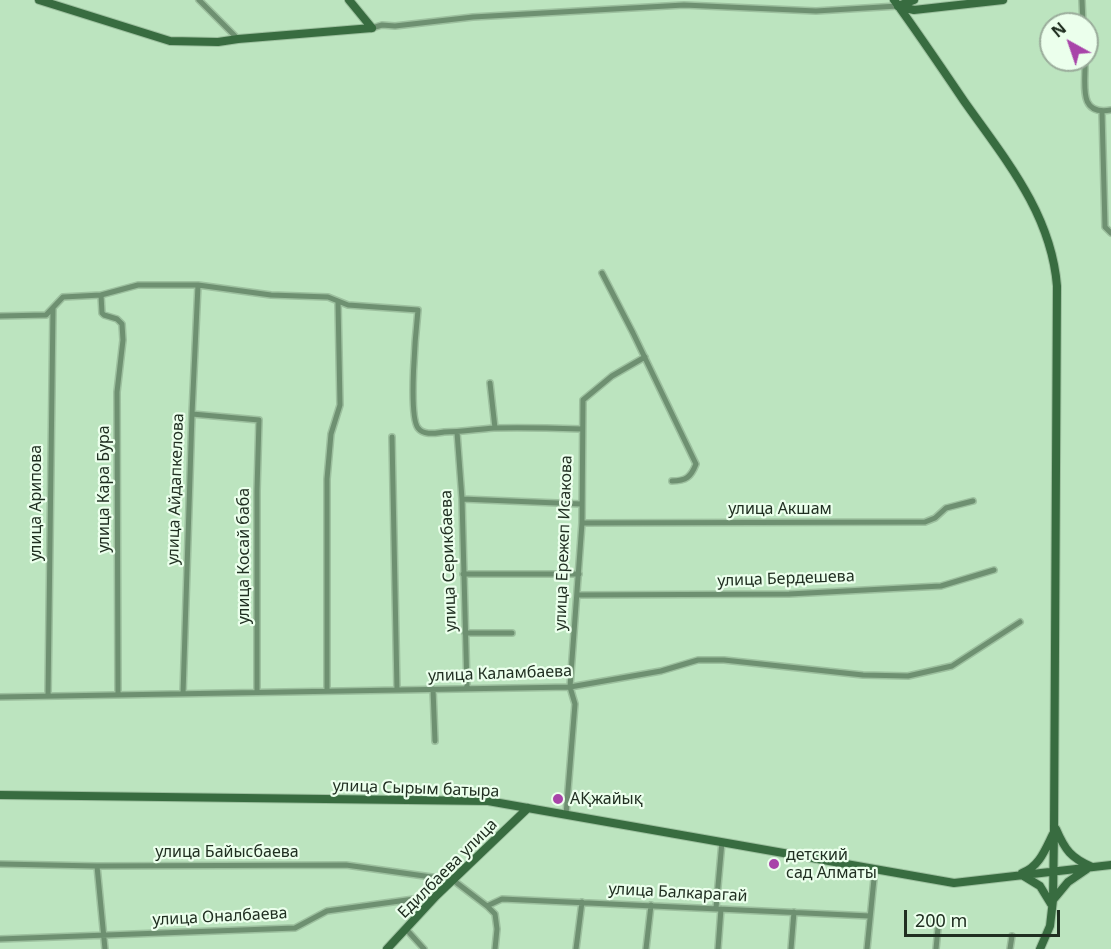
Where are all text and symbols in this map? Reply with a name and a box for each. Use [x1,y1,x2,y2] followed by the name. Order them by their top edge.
[1039,12,1099,72] north arrow
[1047,17,1071,42] text: N
[164,413,188,565] street label: улица Айдапкелова
[94,425,114,553] street label: улица Кара Бура
[26,445,46,561] street label: улица Арипова
[551,455,577,631] street label: улица Ережеп Исакова
[234,488,254,624] street label: улица Косай баба
[437,490,461,632] street label: улица Серикбаева
[728,499,832,519] street label: улица Акшам
[717,567,855,591] street label: улица Бердешева
[428,662,572,686] street label: улица Каламбаева
[332,776,500,802] street label: улица Сырым батыра
[570,789,643,809] place label: АҚжайық
[551,792,565,806] marker: АҚжайық
[394,815,502,923] street label: Едилбаева улица
[155,842,299,862] street label: улица Байысбаева
[786,845,877,883] place label: детский сад Алматы
[767,857,781,871] marker: детский сад Алматы
[608,880,748,906] street label: улица Балкарагай
[907,898,1063,936] scale bar
[152,904,288,930] street label: улица Оналбаева
[915,908,967,932] text: 200 m

